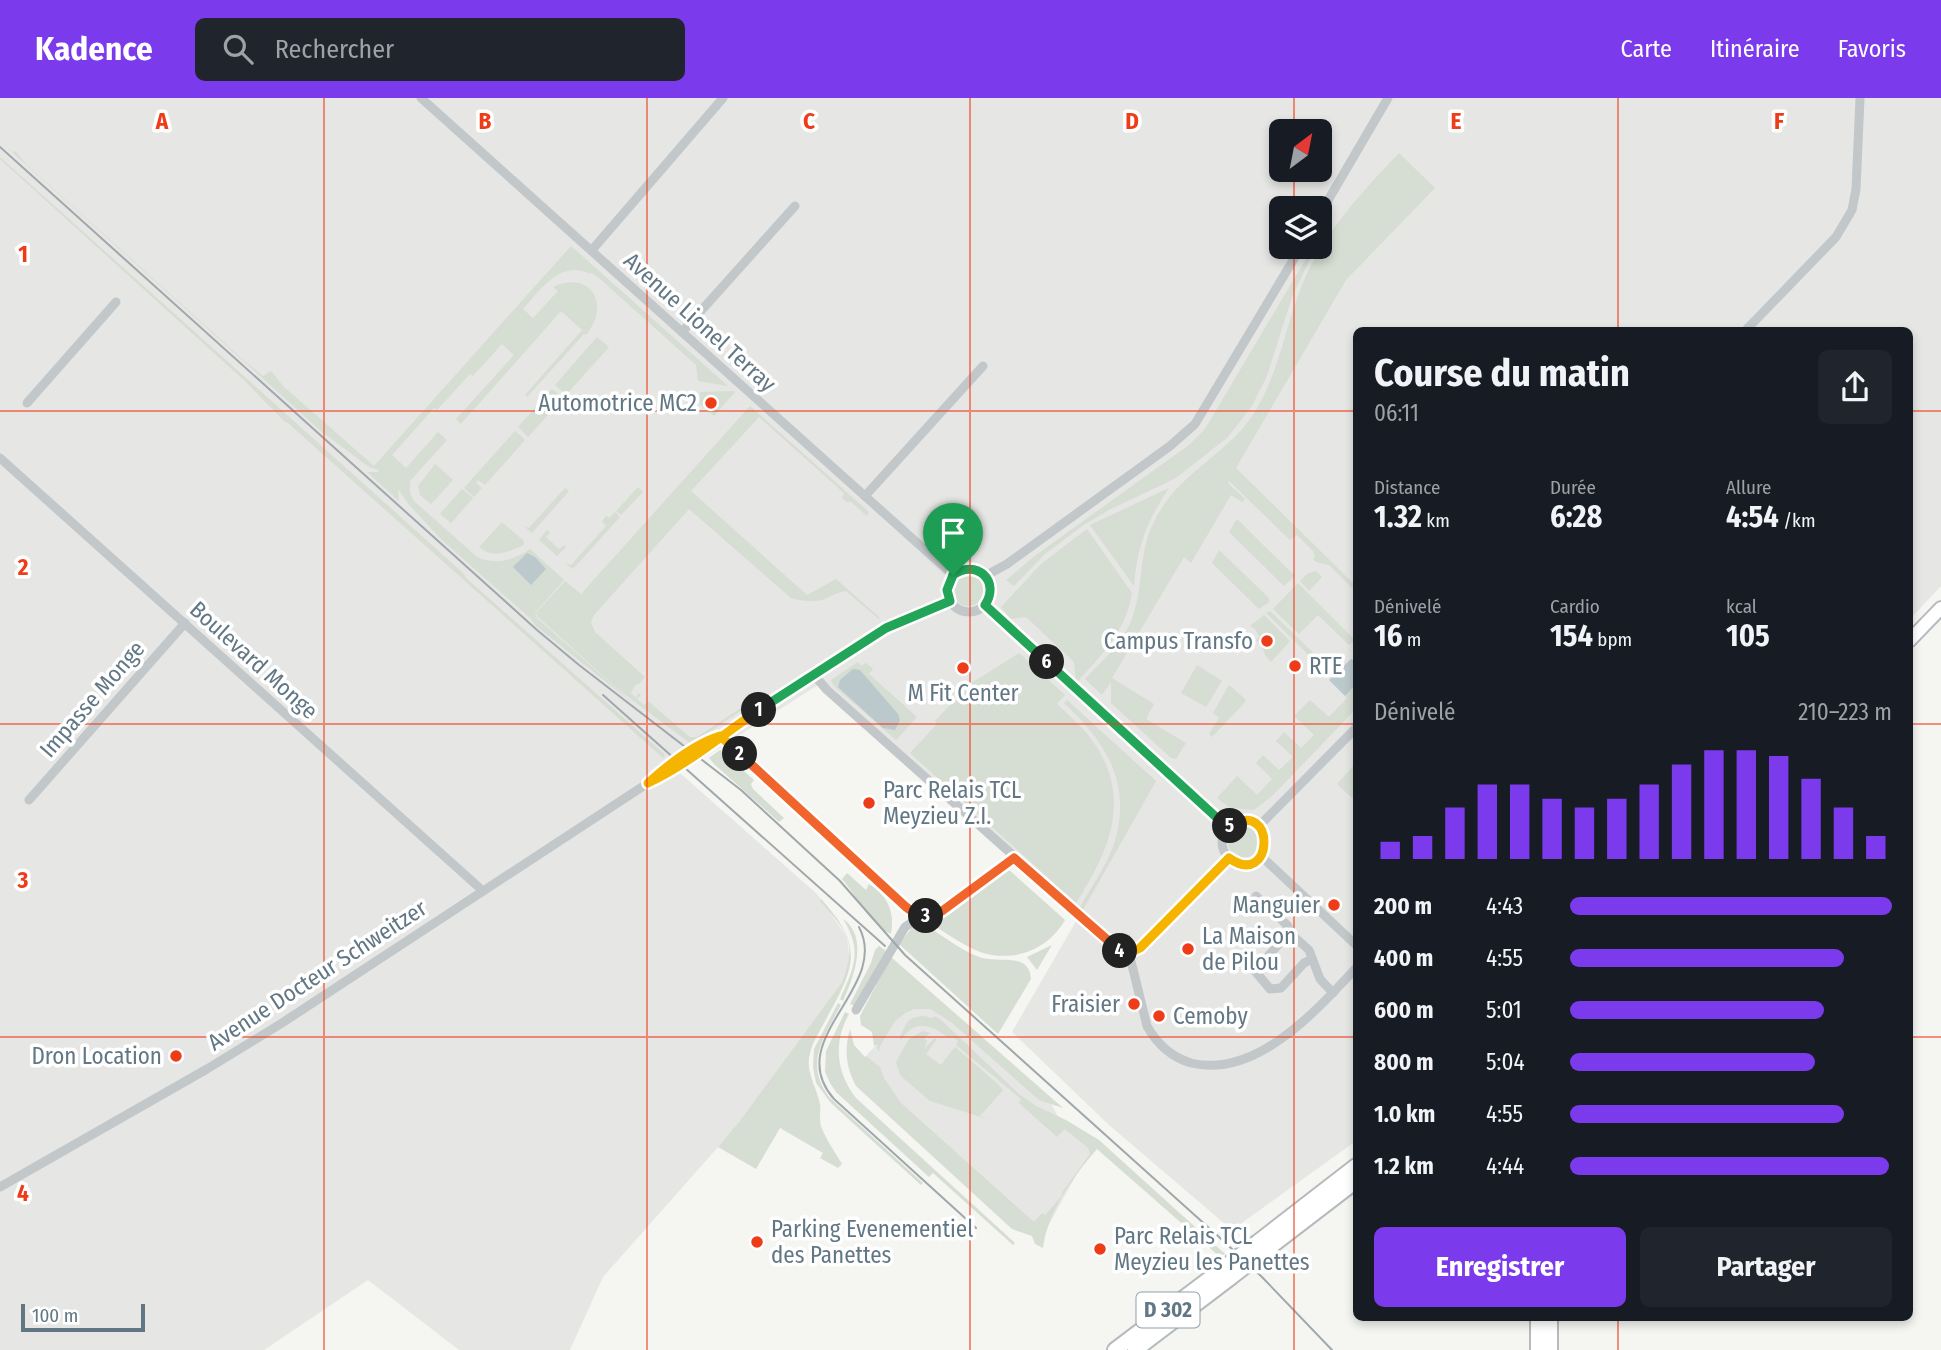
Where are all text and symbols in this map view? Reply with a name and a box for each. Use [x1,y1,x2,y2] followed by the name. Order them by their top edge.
[195,18,685,81] search box
[35,29,153,69] text: Kadence
[219,30,257,68] icon: search
[275,34,394,65] text: Rechercher
[1621,35,1672,63] text: Carte
[1710,35,1800,63] text: Itinéraire
[1838,35,1906,63] text: Favoris
[155,107,169,135] text: A
[479,107,492,135] text: B
[803,107,815,135] text: C
[1125,107,1139,135] text: D
[1451,107,1462,135] text: E
[1774,107,1784,135] text: F
[1269,119,1332,182] north arrow
[1269,119,1332,259] map controls
[1269,196,1332,259] button: layers
[18,240,28,268] text: 1
[618,246,782,398] street label: Avenue Lionel Terray
[1374,350,1630,396] text: Course du matin
[1818,350,1892,424] button: share
[538,389,697,417] place label: Automotrice MC2
[703,395,719,411] marker: Automotrice MC2
[1374,399,1419,427] text: 06:11
[1374,476,1441,499] text: Distance
[1550,476,1596,499] text: Durée
[1726,476,1771,499] text: Allure
[1374,499,1422,535] text: 1.32
[1550,499,1602,535] text: 6:28
[1726,499,1779,535] text: 4:54
[923,503,983,575] pin
[1422,509,1450,532] text: km
[1779,509,1816,532] text: /km
[934,514,972,552] icon: arrive
[17,553,29,581] text: 2
[184,595,324,725] street label: Boulevard Monge
[1374,595,1441,618] text: Dénivelé
[1550,595,1600,618] text: Cardio
[1726,595,1757,618] text: kcal
[1374,618,1402,654] text: 16
[1550,618,1593,654] text: 154
[1726,618,1770,654] text: 105
[1104,627,1253,655] place label: Campus Transfo
[1402,628,1421,651] text: m
[1593,628,1632,651] text: bpm
[1259,633,1275,649] marker: Campus Transfo
[34,635,150,763] street label: Impasse Monge
[1030,644,1064,680] pin: 6
[1042,650,1051,673] text: 6
[1309,652,1343,680] place label: RTE
[1287,658,1303,674] marker: RTE
[955,660,971,676] marker: M Fit Center
[907,679,1019,707] place label: M Fit Center
[742,692,776,728] pin: 1
[754,698,763,721] text: 1
[1374,698,1455,726] text: Dénivelé
[1798,698,1892,726] text: 210–223 m
[722,736,758,772] pin: 2
[735,742,744,765] text: 2
[883,776,1021,830] place label: Parc Relais TCL Meyzieu Z.I.
[861,795,877,811] marker: Parc Relais TCL Meyzieu Z.I.
[1212,808,1248,844] pin: 5
[1225,814,1234,837] text: 5
[17,866,29,894] text: 3
[1232,891,1320,919] place label: Manguier
[1374,892,1432,920] text: 200 m
[1486,892,1523,920] text: 4:43
[202,894,432,1056] street label: Avenue Docteur Schweitzer
[1326,897,1342,913] marker: Manguier
[908,898,944,934] pin: 3
[921,904,930,927] text: 3
[1202,922,1296,976] place label: La Maison de Pilou
[1102,934,1138,968] pin: 4
[1115,939,1124,962] text: 4
[1180,941,1196,957] marker: La Maison de Pilou
[1374,944,1433,972] text: 400 m
[1486,944,1523,972] text: 4:55
[1051,990,1120,1018] place label: Fraisier
[1126,996,1142,1012] marker: Fraisier
[1374,996,1433,1024] text: 600 m
[1486,996,1522,1024] text: 5:01
[1173,1002,1249,1030] place label: Cemoby
[1151,1008,1167,1024] marker: Cemoby
[31,1042,162,1070] place label: Dron Location
[168,1048,184,1064] marker: Dron Location
[1374,1048,1434,1076] text: 800 m
[1486,1048,1525,1076] text: 5:04
[1374,1100,1435,1128] text: 1.0 km
[1486,1100,1523,1128] text: 4:55
[1374,1152,1434,1180] text: 1.2 km
[1486,1152,1524,1180] text: 4:44
[17,1179,29,1207] text: 4
[771,1215,973,1269] place label: Parking Evenementiel des Panettes
[1114,1222,1310,1276] place label: Parc Relais TCL Meyzieu les Panettes
[1374,1227,1626,1307] button: Enregistrer
[1640,1227,1892,1307] button: Partager
[749,1234,765,1250] marker: Parking Evenementiel des Panettes
[1092,1241,1108,1257] marker: Parc Relais TCL Meyzieu les Panettes
[1136,1292,1200,1328] road number: D 302
[21,1301,145,1333] scale bar
[32,1304,78,1327] text: 100 m

